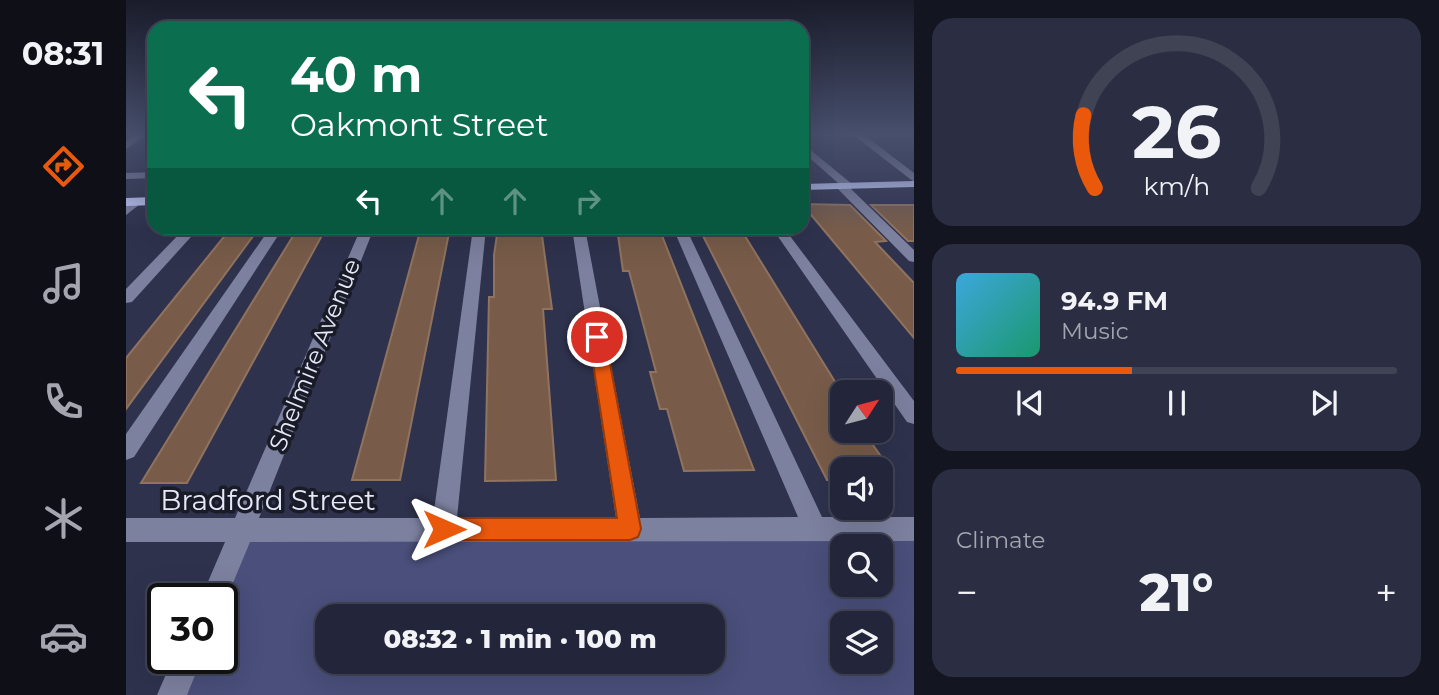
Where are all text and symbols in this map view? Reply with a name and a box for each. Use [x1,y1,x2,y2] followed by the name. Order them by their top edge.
[22,34,104,73] text: 08:31
[290,45,422,104] text: 40 m
[175,49,266,140] icon: left
[1132,88,1221,176] text: 26
[290,105,548,144] text: Oakmont Street
[39,142,88,191] icon: directions
[1143,171,1210,201] text: km/h
[350,182,388,220] icon: left
[423,182,461,220] icon: ahead
[496,182,534,220] icon: ahead
[569,182,607,220] icon: right
[263,255,366,455] street label: Shelmire Avenue
[39,259,88,308] icon: music
[1061,285,1168,317] text: 94.9 FM
[567,307,627,367] pin
[1061,317,1129,345] text: Music
[578,318,616,356] icon: arrive
[39,377,88,426] icon: phone
[830,380,892,443] north arrow
[830,380,893,674] map controls
[1011,384,1049,422] icon: previous
[1158,384,1196,422] icon: pause
[1305,384,1343,422] icon: next
[830,457,893,520] button: sound
[160,483,376,517] street label: Bradford Street
[407,492,481,566] position arrow
[39,494,88,543] icon: climate
[956,526,1045,554] text: Climate
[830,534,893,597] button: search
[1140,561,1213,624] text: 21°
[956,569,978,616] text: −
[1375,569,1397,616] text: +
[147,583,238,674] speed limit sign: 30
[830,611,893,674] button: layers
[39,612,88,661] icon: car
[383,623,657,655] text: 08:32 · 1 min · 100 m

